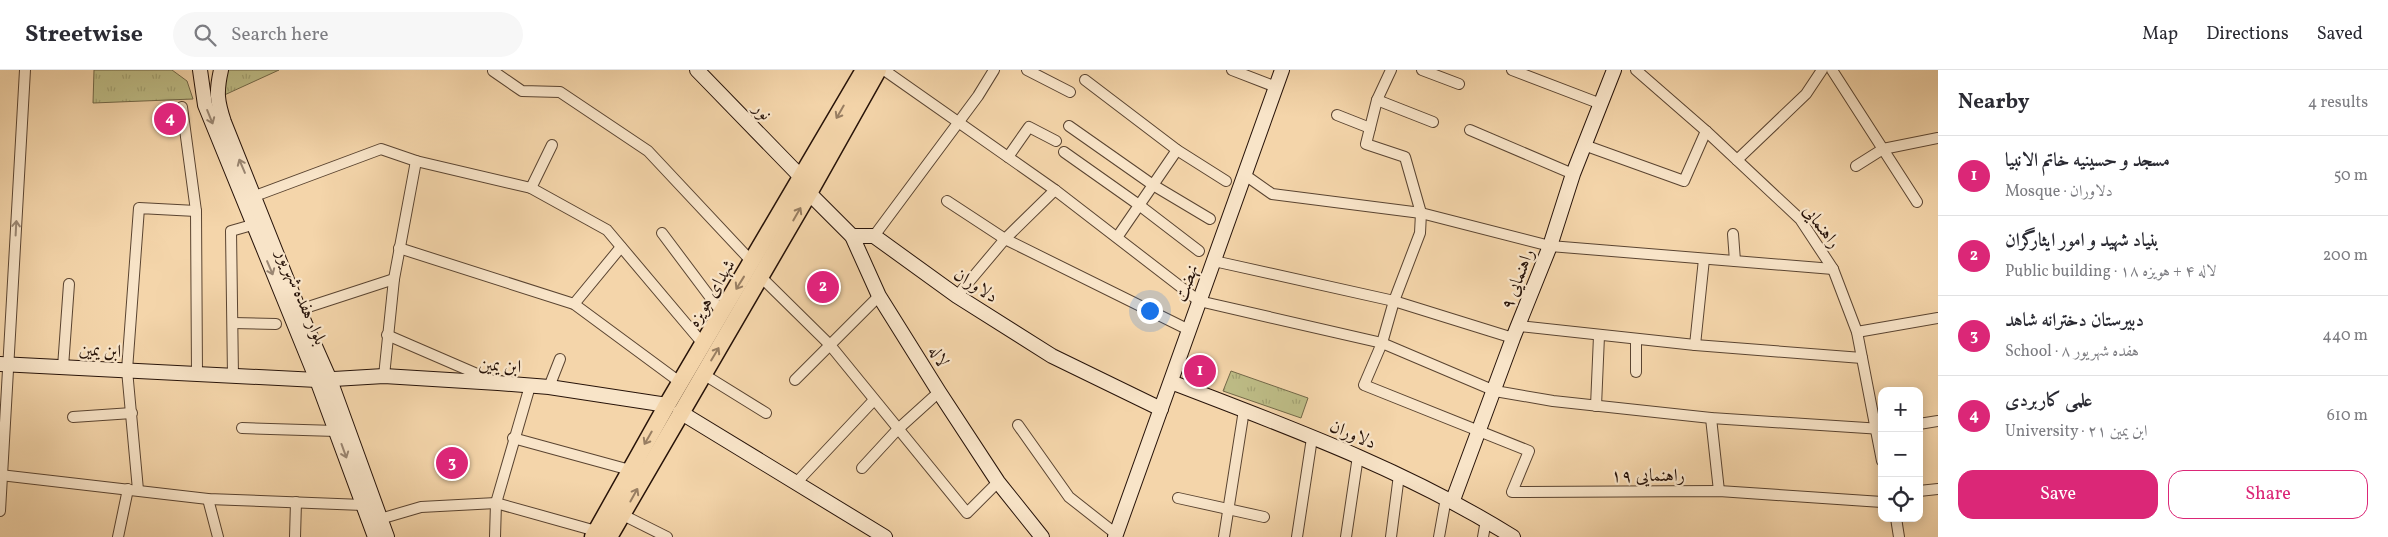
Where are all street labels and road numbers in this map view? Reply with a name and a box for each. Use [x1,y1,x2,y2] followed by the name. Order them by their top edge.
[746,96,777,127] street label: نور
[1796,200,1846,254] street label: راهنمایی
[268,244,332,349] street label: بلوار هفده شهریور
[1495,245,1541,314] street label: راهنمایی ۹
[682,255,742,332] street label: شهدای هویزه
[1169,261,1206,306] street label: نهضت
[948,263,1002,310] street label: دلاوران
[78,338,122,365] street label: ابن یمین
[921,341,954,372] street label: لاله
[478,353,522,380] street label: ابن یمین
[1325,414,1380,456] street label: دلاوران
[1611,464,1685,489] street label: راهنمایی ۱۹

